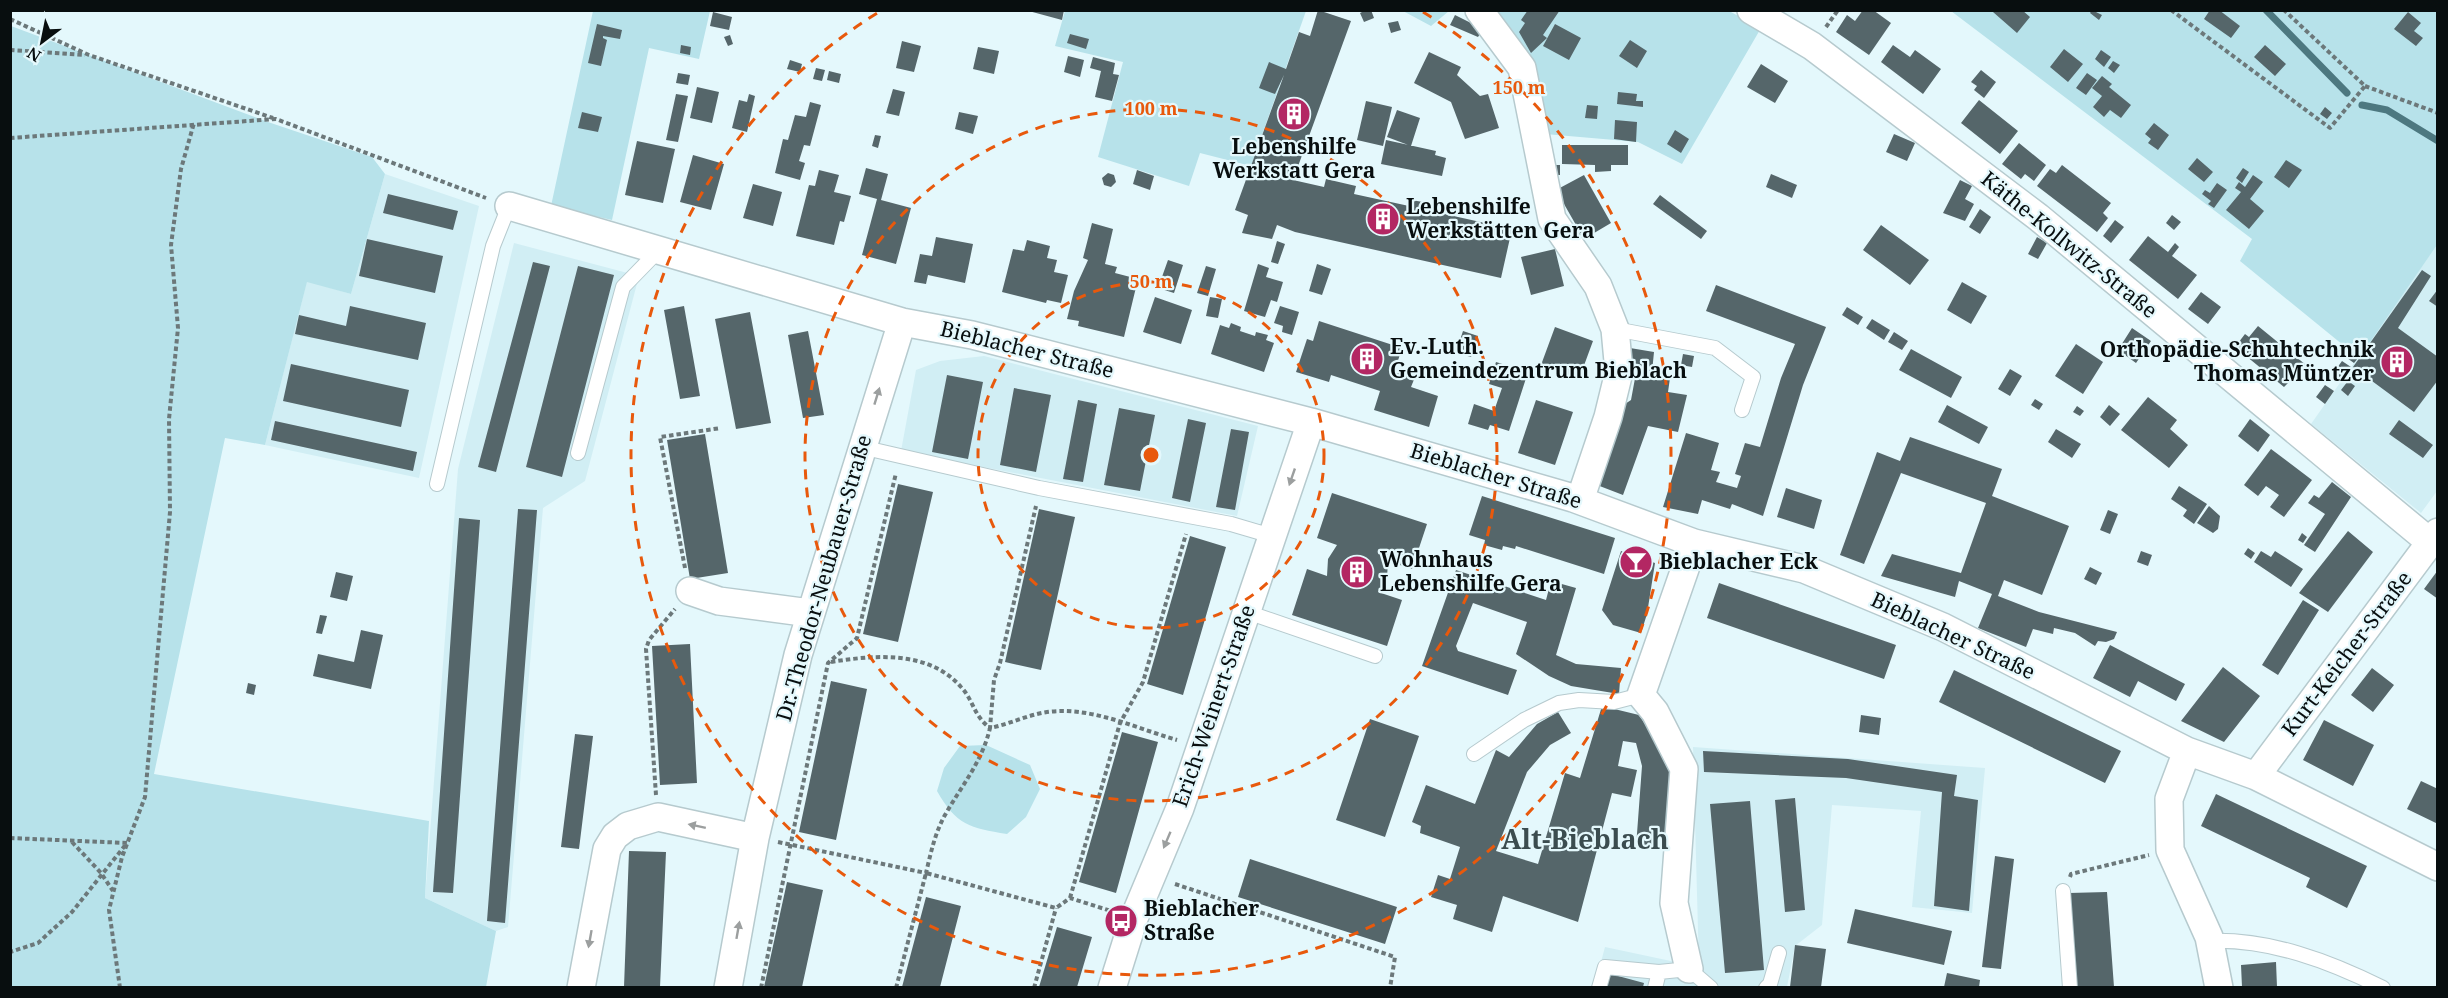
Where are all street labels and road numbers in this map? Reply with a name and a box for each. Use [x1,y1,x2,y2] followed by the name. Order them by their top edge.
[1976,164,2163,324] street label: Käthe-Kollwitz-Straße
[937,314,1117,384] street label: Bieblacher Straße
[769,431,877,724] street label: Dr.-Theodor-Neubauer-Straße
[1407,436,1586,514] street label: Bieblacher Straße
[2275,565,2418,742] street label: Kurt-Keicher-Straße
[1867,585,2040,685] street label: Bieblacher Straße
[1165,601,1261,810] street label: Erich-Weinert-Straße

